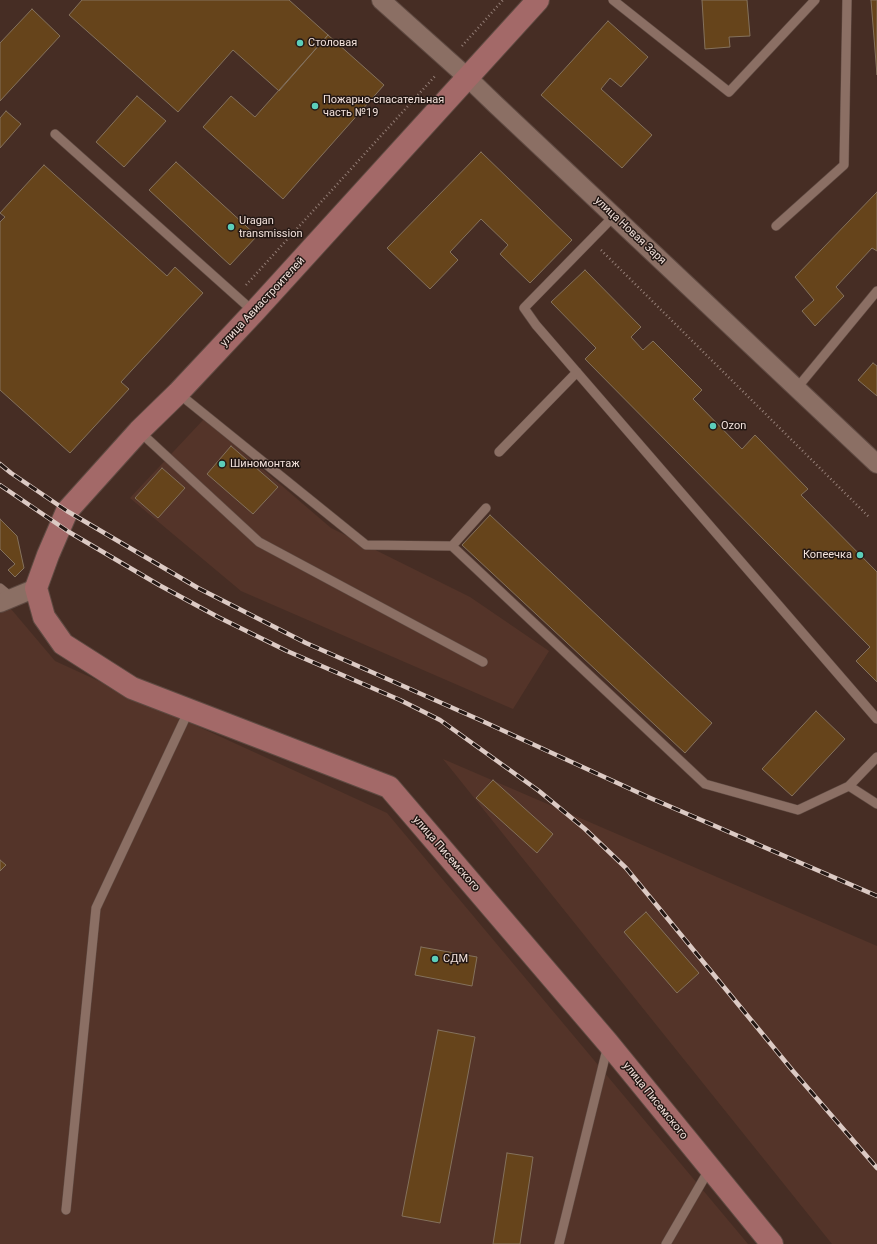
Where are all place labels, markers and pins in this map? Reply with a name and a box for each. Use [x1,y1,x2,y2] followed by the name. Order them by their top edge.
[308,36,357,50] place label: Столовая
[295,38,305,48] marker: Столовая
[323,93,444,119] place label: Пожарно-спасательная часть №19
[310,101,320,111] marker: Пожарно-спасательная часть №19
[239,214,303,240] place label: Uragan transmission
[226,222,236,232] marker: Uragan transmission
[721,419,746,433] place label: Ozon
[708,421,718,431] marker: Ozon
[230,457,300,471] place label: Шиномонтаж
[217,459,227,469] marker: Шиномонтаж
[803,548,852,562] place label: Копеечка
[855,550,865,560] marker: Копеечка
[443,952,468,966] place label: СДМ
[430,954,440,964] marker: СДМ

